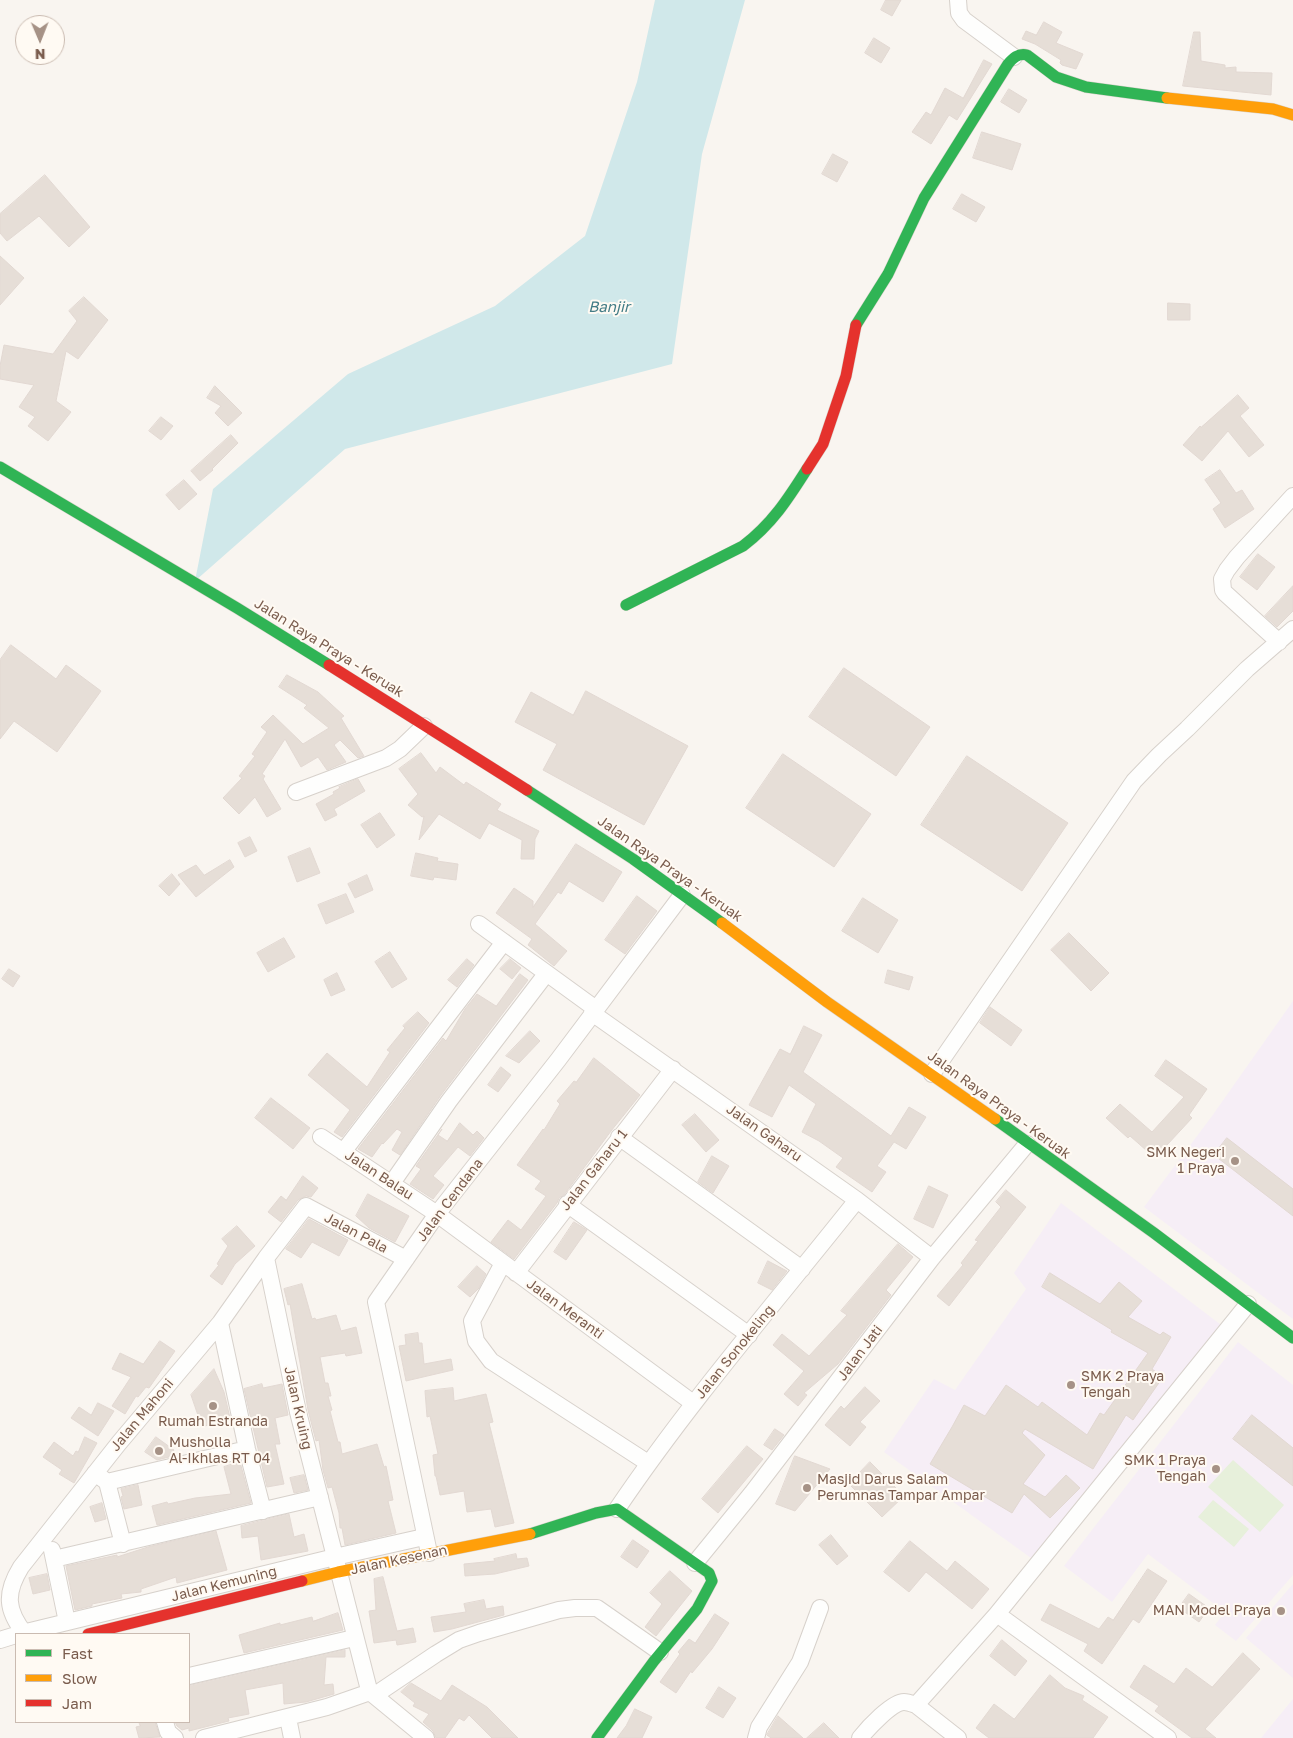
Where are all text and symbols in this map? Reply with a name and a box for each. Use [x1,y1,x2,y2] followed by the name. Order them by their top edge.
[15,15,65,65] north arrow
[35,46,46,63] text: N
[588,298,630,316] water label: Banjir
[251,595,407,701] street label: Jalan Raya Praya - Keruak
[594,812,746,926] street label: Jalan Raya Praya - Keruak
[924,1047,1074,1163] street label: Jalan Raya Praya - Keruak
[723,1101,805,1165] street label: Jalan Gaharu
[557,1126,631,1214] street label: Jalan Gaharu 1
[1146,1145,1225,1178] place label: SMK Negeri 1 Praya
[342,1147,416,1203] street label: Jalan Balau
[413,1155,487,1245] street label: Jalan Cendana
[1229,1155,1241,1167] marker: SMK Negeri 1 Praya
[321,1209,391,1257] street label: Jalan Pala
[523,1275,607,1343] street label: Jalan Meranti
[692,1302,778,1402] street label: Jalan Sonokeling
[834,1322,886,1384] street label: Jalan Jati
[280,1365,316,1451] street label: Jalan Kruing
[1081,1369,1164,1401] place label: SMK 2 Praya Tengah
[107,1375,177,1455] street label: Jalan Mahoni
[1065,1379,1077,1391] marker: SMK 2 Praya Tengah
[207,1400,219,1412] marker: Rumah Estranda
[158,1414,268,1430] place label: Rumah Estranda
[169,1435,270,1468] place label: Musholla Al-Ikhlas RT 04
[153,1445,165,1457] marker: Musholla Al-Ikhlas RT 04
[1124,1453,1206,1485] place label: SMK 1 Praya Tengah
[1210,1463,1222,1475] marker: SMK 1 Praya Tengah
[817,1472,985,1504] place label: Masjid Darus Salam Perumnas Tampar Ampar
[801,1482,813,1494] marker: Masjid Darus Salam Perumnas Tampar Ampar
[349,1542,449,1578] street label: Jalan Kesenan
[170,1563,278,1605] street label: Jalan Kemuning
[1153,1603,1271,1619] place label: MAN Model Praya
[1275,1605,1287,1617] marker: MAN Model Praya
[15,1633,190,1723] legend
[62,1644,93,1662] text: Fast
[62,1669,97,1687] text: Slow
[62,1694,92,1712] text: Jam

